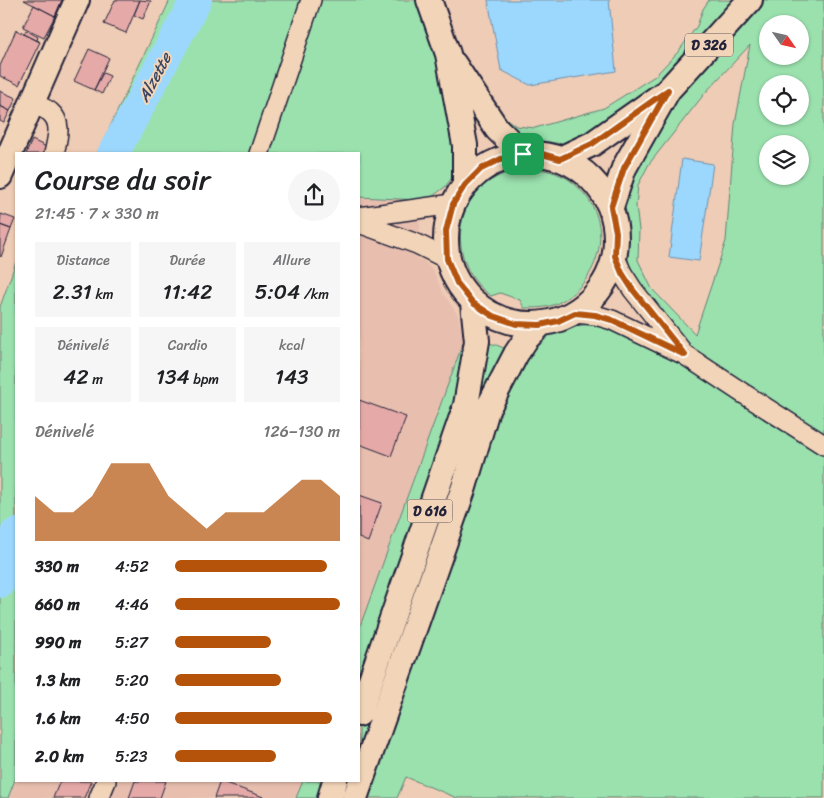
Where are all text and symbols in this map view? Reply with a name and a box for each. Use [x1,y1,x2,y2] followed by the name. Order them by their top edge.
[759,15,809,65] north arrow
[759,15,809,185] map controls
[685,34,733,56] road number: D 326
[129,46,180,108] water label: Alzette
[759,75,809,125] button: locate
[502,133,544,175] pin
[759,135,809,185] button: layers
[509,140,537,168] icon: arrive
[35,155,210,204] text: Course du soir
[288,169,340,221] button: share
[35,199,159,228] text: 21:45 · 7 × 330 m
[57,248,110,273] text: Distance
[169,248,206,273] text: Durée
[273,248,311,273] text: Allure
[53,273,92,311] text: 2.31
[163,273,212,311] text: 11:42
[255,273,300,311] text: 5:04
[92,282,114,307] text: km
[300,282,329,307] text: /km
[57,333,109,358] text: Dénivelé
[168,333,207,358] text: Cardio
[279,333,305,358] text: kcal
[63,358,89,396] text: 42
[156,358,190,396] text: 134
[275,358,309,396] text: 143
[89,367,103,392] text: m
[190,367,219,392] text: bpm
[35,417,94,446] text: Dénivelé
[264,417,340,446] text: 126–130 m
[408,500,452,522] road number: D 616
[35,552,79,581] text: 330 m
[115,552,149,581] text: 4:52
[35,590,80,619] text: 660 m
[115,590,149,619] text: 4:46
[35,628,81,657] text: 990 m
[115,628,148,657] text: 5:27
[35,666,80,695] text: 1.3 km
[115,666,149,695] text: 5:20
[35,704,81,733] text: 1.6 km
[115,704,150,733] text: 4:50
[35,742,84,771] text: 2.0 km
[115,742,148,771] text: 5:23

